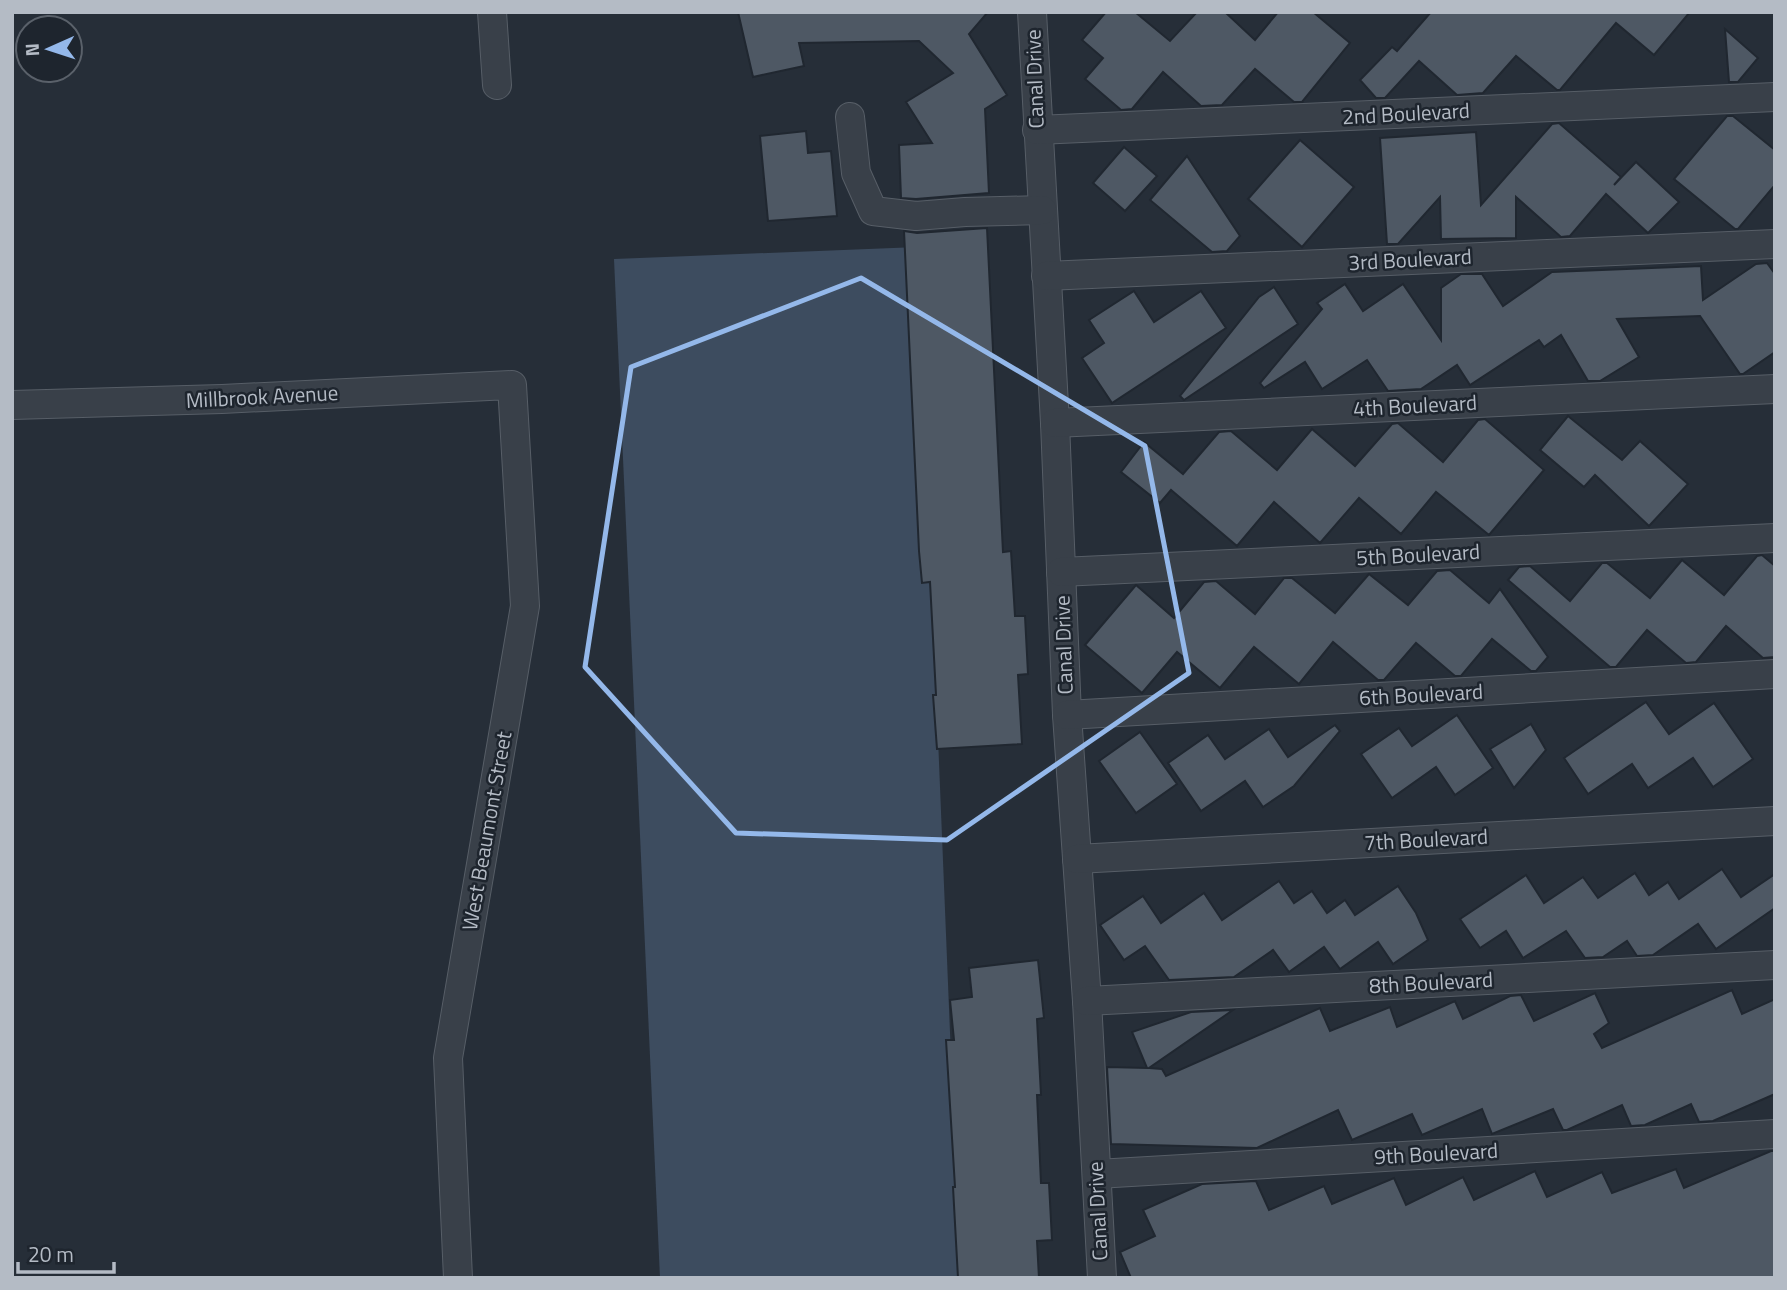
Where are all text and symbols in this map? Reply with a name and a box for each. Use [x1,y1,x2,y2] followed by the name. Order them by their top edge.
[14,14,84,84] north arrow
[1016,29,1052,129] street label: Canal Drive
[17,43,46,57] text: N
[1341,94,1471,132] street label: 2nd Boulevard
[1347,240,1472,278] street label: 3rd Boulevard
[185,376,339,416] street label: Millbrook Avenue
[1352,386,1478,424] street label: 4th Boulevard
[1355,535,1481,573] street label: 5th Boulevard
[1045,595,1081,695] street label: Canal Drive
[1358,675,1484,713] street label: 6th Boulevard
[453,728,519,933] street label: West Beaumont Street
[1363,820,1489,858] street label: 7th Boulevard
[1368,963,1494,1001] street label: 8th Boulevard
[1373,1134,1499,1172] street label: 9th Boulevard
[1078,1161,1116,1261] street label: Canal Drive
[18,1230,114,1274] scale bar
[28,1238,74,1270] text: 20 m

